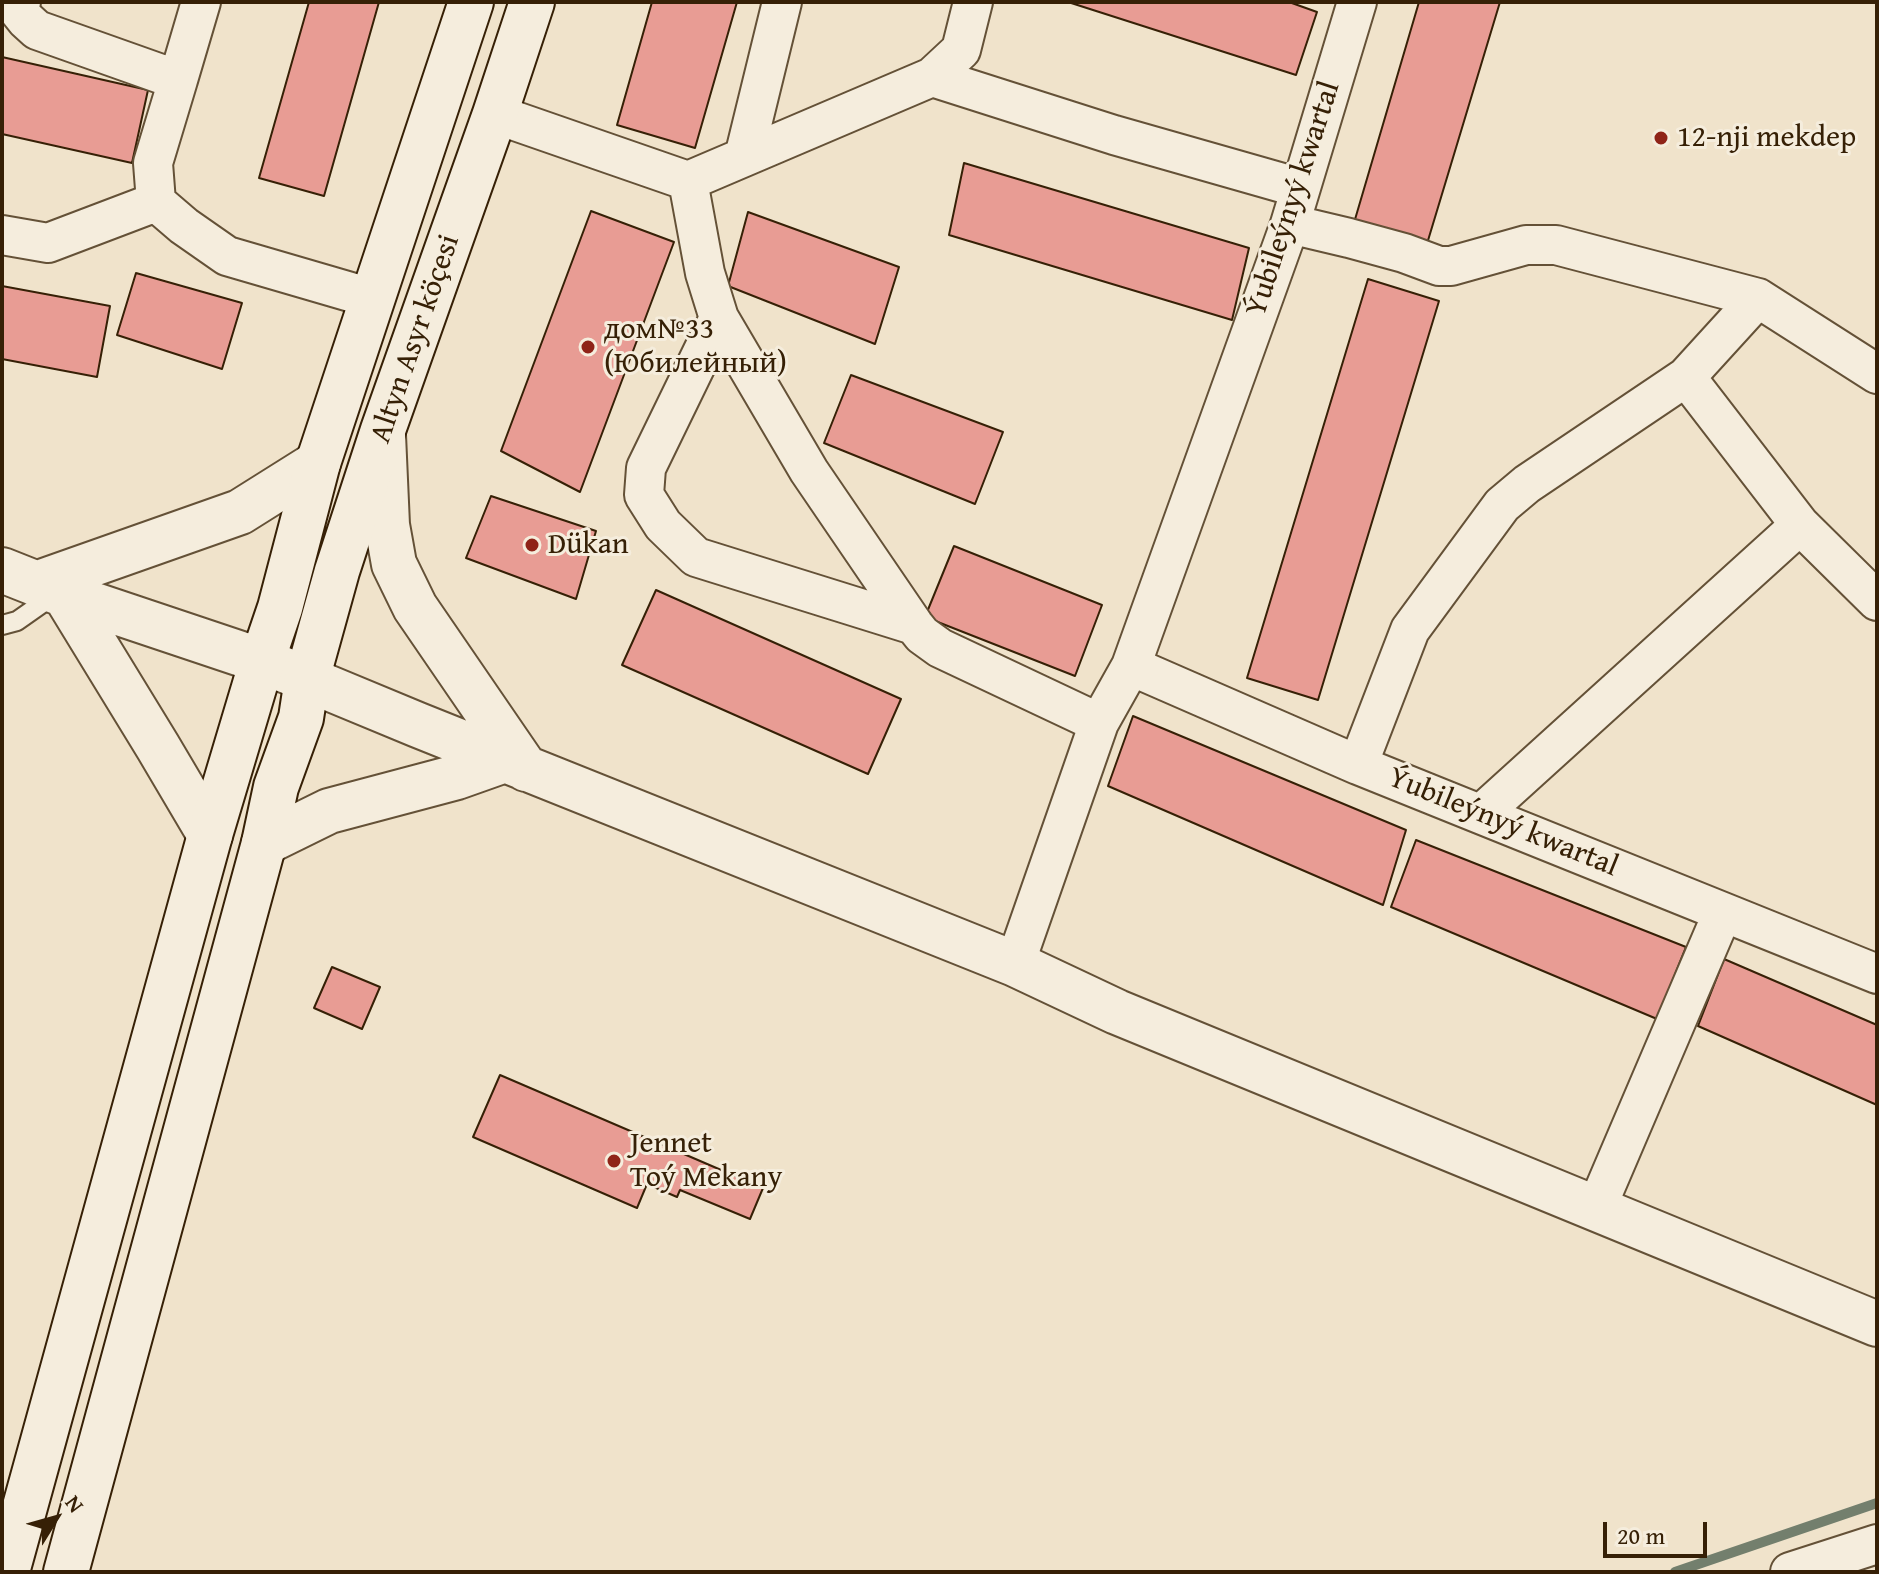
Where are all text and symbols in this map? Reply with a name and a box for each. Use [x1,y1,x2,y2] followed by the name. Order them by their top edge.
[1239,77,1349,321] street label: Ýubileýnyý kwartal
[1677,120,1856,156] place label: 12-nji mekdep
[1652,129,1670,147] marker: 12-nji mekdep
[364,230,468,448] street label: Altyn Asyr köçesi
[604,312,787,382] place label: дом№33 (Юбилейный)
[579,338,597,356] marker: дом№33 (Юбилейный)
[548,527,629,563] place label: Dükan
[523,536,541,554] marker: Dükan
[1383,760,1623,886] street label: Ýubileýnyý kwartal
[630,1126,782,1196] place label: Jennet Toý Mekany
[605,1152,623,1170] marker: Jennet Toý Mekany
[16,1478,96,1558] north arrow
[58,1488,92,1519] text: N
[1607,1506,1711,1556] scale bar
[1617,1518,1665,1553] text: 20 m

